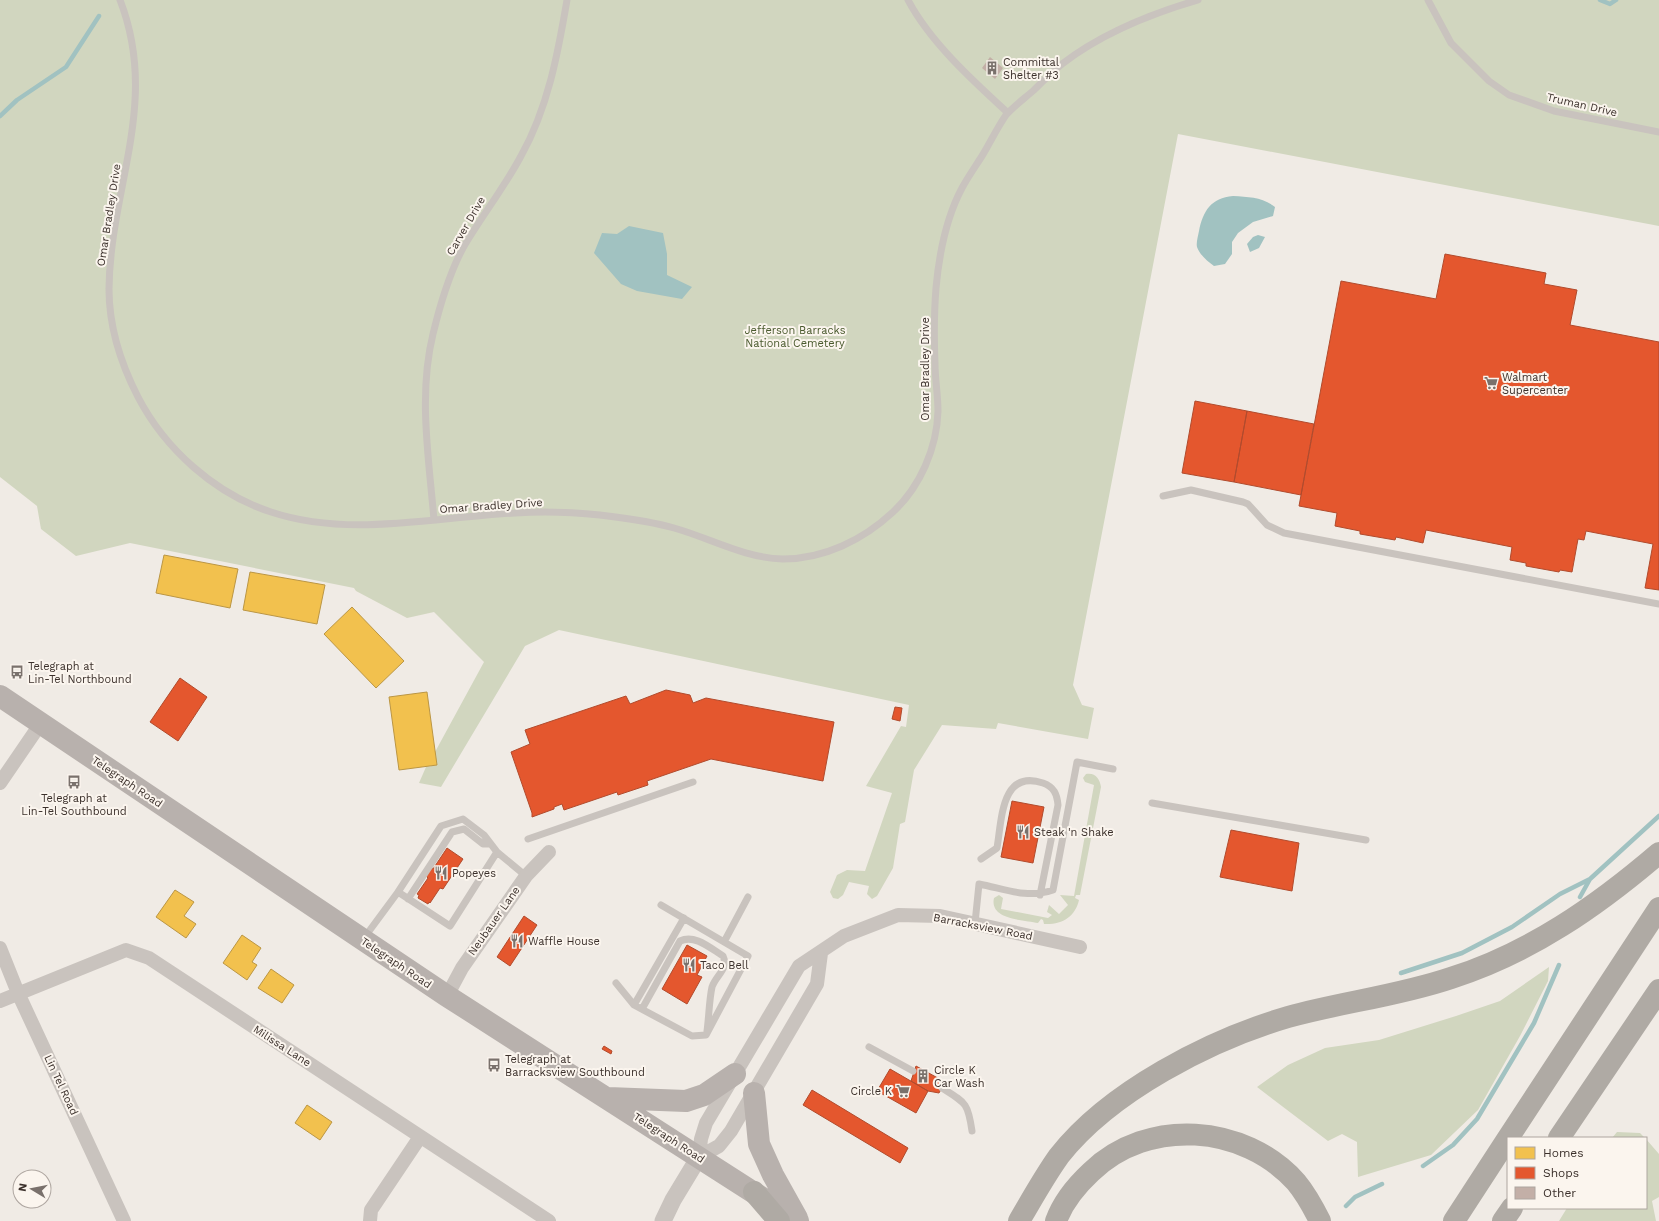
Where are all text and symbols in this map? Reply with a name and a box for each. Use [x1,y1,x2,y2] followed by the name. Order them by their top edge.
[1003,56,1060,82] place label: Committal Shelter #3
[984,60,1000,76] building icon: Committal Shelter #3
[1546,91,1618,119] street label: Truman Drive
[94,163,124,267] street label: Omar Bradley Drive
[444,194,488,258] street label: Carver Drive
[919,317,932,421] street label: Omar Bradley Drive
[744,324,846,350] park label: Jefferson Barracks National Cemetery
[1502,371,1569,397] place label: Walmart Supercenter
[1483,375,1499,391] supermarket icon: Walmart Supercenter
[439,496,543,516] street label: Omar Bradley Drive
[28,660,132,686] place label: Telegraph at Lin-Tel Northbound
[9,664,25,680] bus stop icon: Telegraph at Lin-Tel Northbound
[89,754,165,810] street label: Telegraph Road
[66,774,82,790] bus stop icon: Telegraph at Lin-Tel Southbound
[21,792,127,818] place label: Telegraph at Lin-Tel Southbound
[1015,824,1031,840] restaurant icon: Steak 'n Shake
[1034,826,1114,839] place label: Steak 'n Shake
[433,865,449,881] restaurant icon: Popeyes
[452,867,496,880] place label: Popeyes
[465,884,523,958] street label: Neubauer Lane
[932,911,1034,943] street label: Barracksview Road
[509,933,525,949] restaurant icon: Waffle House
[358,935,434,991] street label: Telegraph Road
[528,935,600,948] place label: Waffle House
[681,957,697,973] restaurant icon: Taco Bell
[700,959,749,972] place label: Taco Bell
[251,1023,313,1069] street label: Milissa Lane
[41,1053,81,1117] street label: Lin Tel Road
[505,1053,645,1079] place label: Telegraph at Barracksview Southbound
[486,1057,502,1073] bus stop icon: Telegraph at Barracksview Southbound
[934,1064,984,1090] place label: Circle K Car Wash
[915,1068,931,1084] building icon: Circle K Car Wash
[895,1083,911,1099] supermarket icon: Circle K
[850,1085,892,1098] place label: Circle K
[631,1110,707,1166] street label: Telegraph Road
[1507,1137,1647,1209] legend
[1543,1146,1584,1160] text: Homes
[1543,1166,1579,1180] text: Shops
[12,1169,52,1209] north arrow
[16,1182,30,1192] text: N
[1543,1186,1576,1200] text: Other

